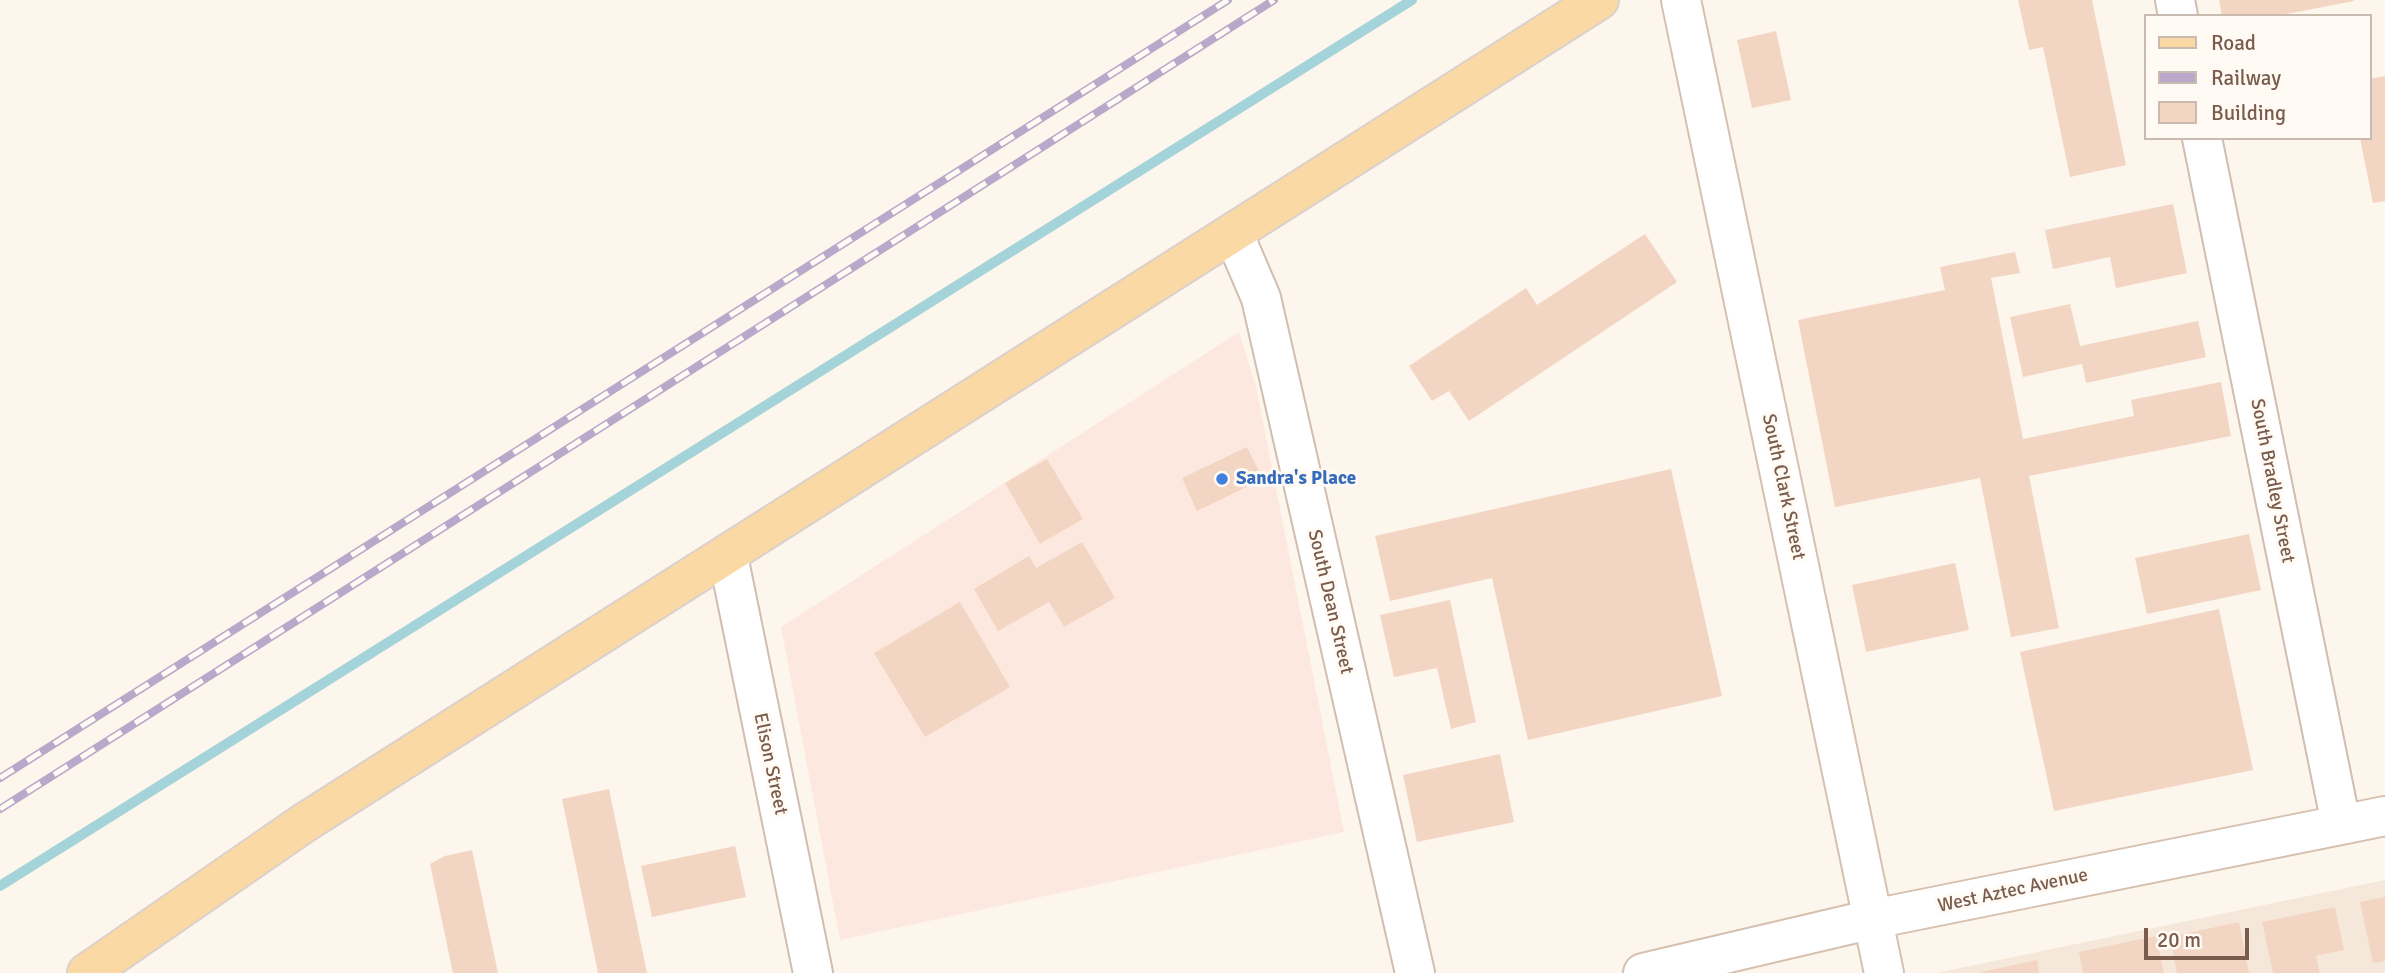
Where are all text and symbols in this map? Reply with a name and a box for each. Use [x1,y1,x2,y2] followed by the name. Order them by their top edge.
[2144,14,2371,140] legend
[2211,30,2256,56] text: Road
[2211,65,2281,91] text: Railway
[2211,100,2286,126] text: Building
[2245,397,2299,565] street label: South Bradley Street
[1756,412,1810,562] street label: South Clark Street
[1236,468,1356,490] place label: Sandra's Place
[1214,471,1230,487] marker: Sandra's Place
[1302,528,1358,676] street label: South Dean Street
[748,711,792,817] street label: Elison Street
[1936,864,2090,918] street label: West Aztec Avenue
[2147,914,2252,958] scale bar
[2157,927,2201,953] text: 20 m

